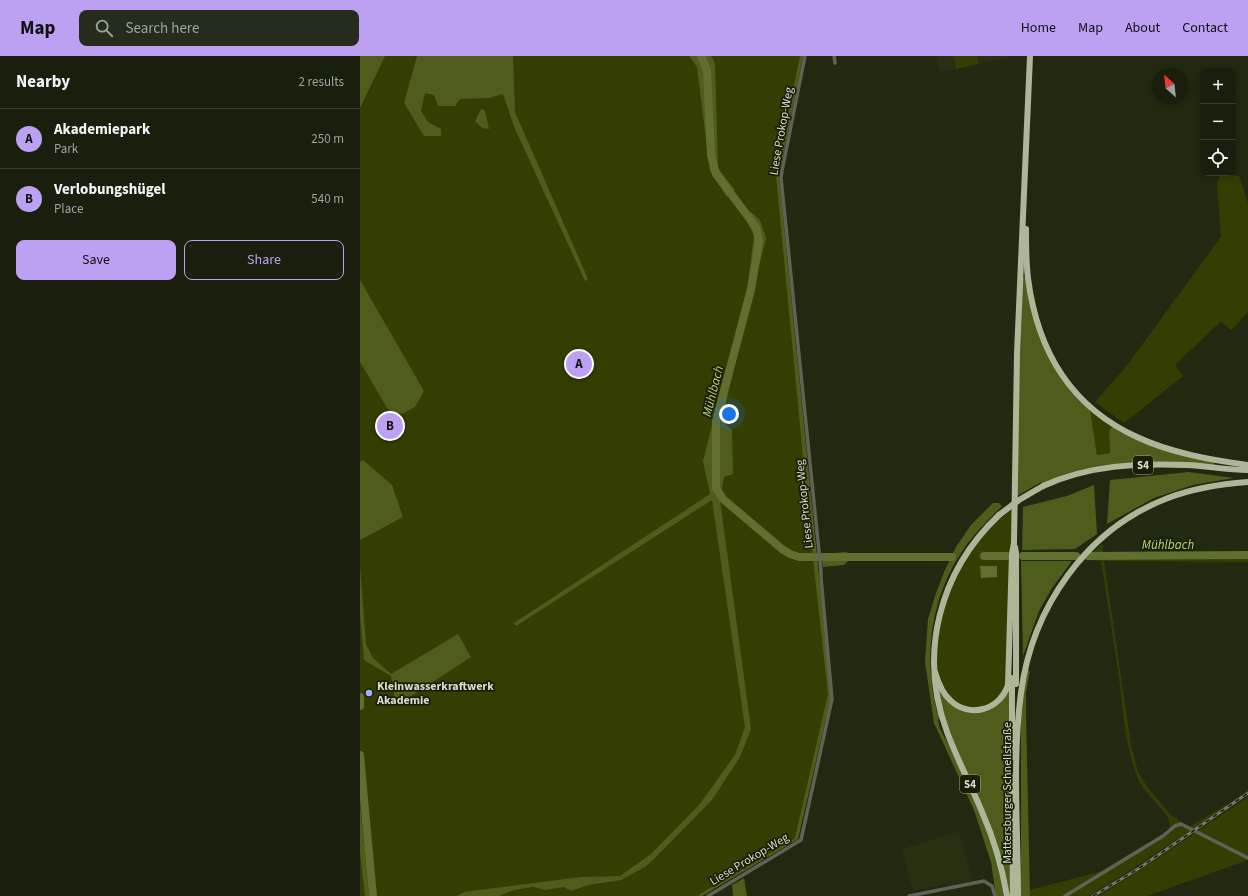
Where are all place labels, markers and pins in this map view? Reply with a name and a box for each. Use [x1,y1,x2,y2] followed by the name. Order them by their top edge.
[566,349,592,379] pin: A
[377,411,403,441] pin: B
[376,678,494,709] place label: Kleinwasserkraftwerk Akademie
[364,688,374,698] marker: Kleinwasserkraftwerk Akademie

